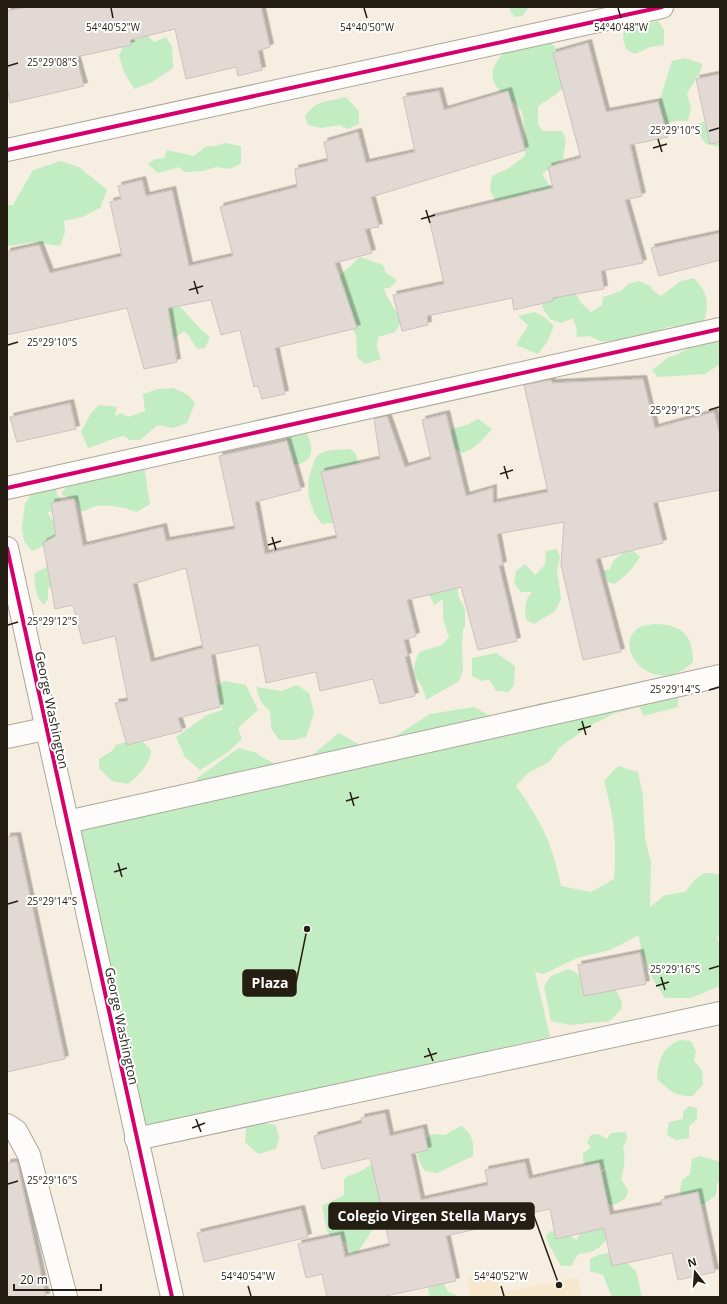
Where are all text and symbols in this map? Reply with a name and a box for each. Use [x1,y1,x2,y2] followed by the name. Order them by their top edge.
[86,20,141,34] text: 54°40'52"W
[340,20,395,34] text: 54°40'50"W
[594,20,649,34] text: 54°40'48"W
[27,55,77,69] text: 25°29'08"S
[650,123,700,137] text: 25°29'10"S
[27,335,77,349] text: 25°29'10"S
[650,403,700,417] text: 25°29'12"S
[27,614,77,628] text: 25°29'12"S
[31,650,73,770] street label: George Washington
[650,682,700,696] text: 25°29'14"S
[27,894,77,908] text: 25°29'14"S
[650,962,700,976] text: 25°29'16"S
[101,966,143,1086] street label: George Washington
[243,970,296,996] callout: Plaza
[252,973,288,992] text: Plaza
[27,1173,77,1187] text: 25°29'16"S
[329,1203,534,1229] callout: Colegio Virgen Stella Marys
[338,1206,527,1225] text: Colegio Virgen Stella Marys
[675,1252,715,1292] north arrow
[685,1253,698,1270] text: N
[14,1266,101,1292] scale bar
[221,1269,276,1283] text: 54°40'54"W
[474,1269,529,1283] text: 54°40'52"W
[20,1271,48,1288] text: 20 m

